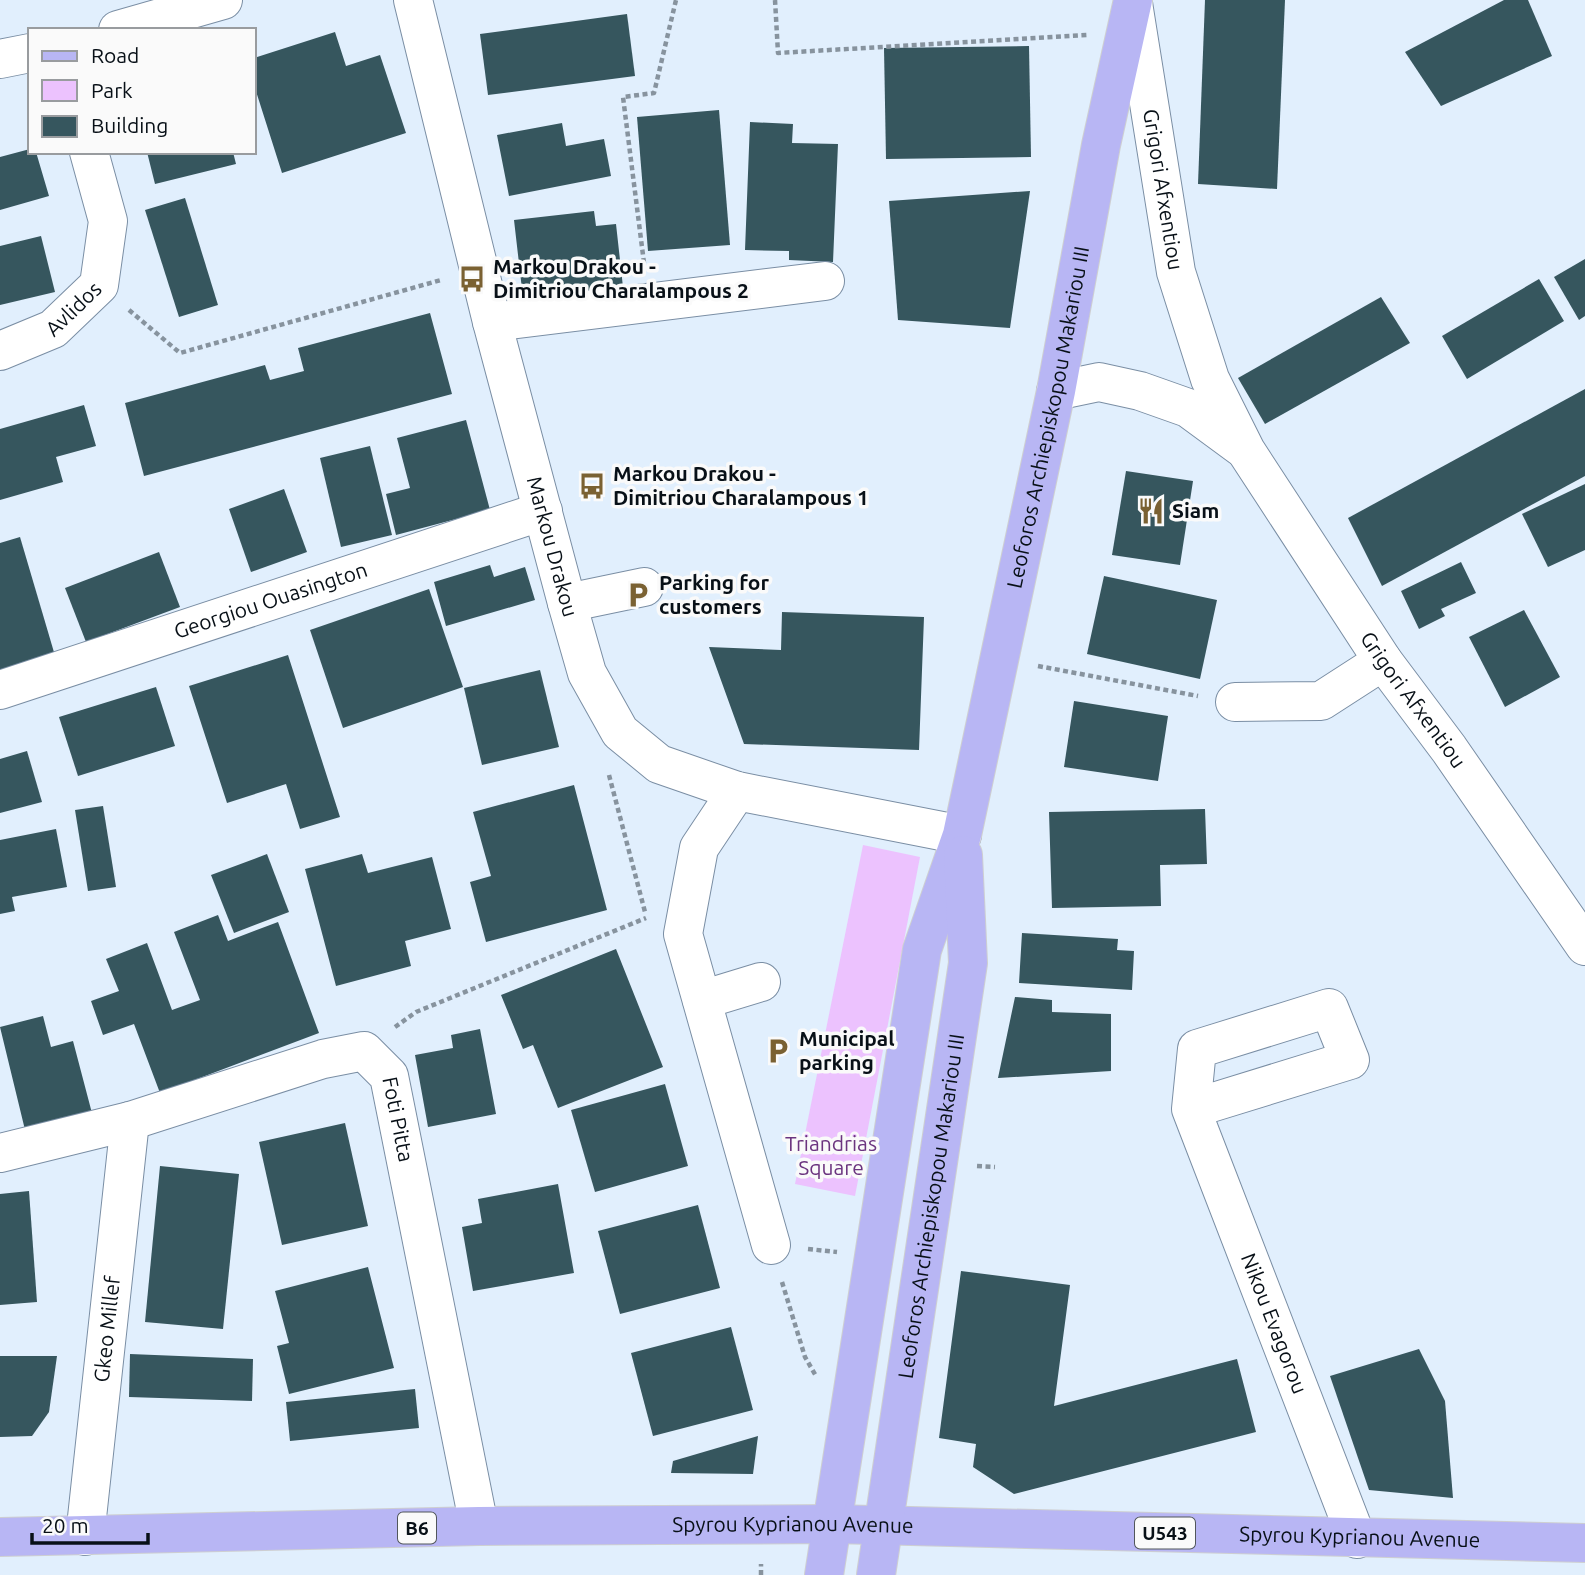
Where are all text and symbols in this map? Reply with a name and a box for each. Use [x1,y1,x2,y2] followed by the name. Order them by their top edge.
[28,28,256,154] legend
[91,43,139,67] text: Road
[91,78,133,102] text: Park
[1139,107,1189,272] street label: Grigori Afxentiou
[91,113,168,137] text: Building
[1002,244,1093,590] street label: Leoforos Archiepiskopou Makariou III
[493,254,749,302] place label: Markou Drakou - Dimitriou Charalampous 2
[457,264,487,294] bus stop icon: Markou Drakou - Dimitriou Charalampous 2
[40,276,106,341] street label: Avlidos
[613,461,869,509] place label: Markou Drakou - Dimitriou Charalampous 1
[577,471,607,501] bus stop icon: Markou Drakou - Dimitriou Charalampous 1
[523,473,583,619] street label: Markou Drakou
[1136,496,1166,526] restaurant icon: Siam
[1172,498,1219,522] place label: Siam
[171,557,370,643] street label: Georgiou Ouasington
[659,570,769,618] place label: Parking for customers
[623,580,653,610] parking icon: Parking for customers
[1356,627,1471,772] street label: Grigori Afxentiou
[799,1026,895,1074] place label: Municipal parking
[893,1032,968,1380] street label: Leoforos Archiepiskopou Makariou III
[763,1036,793,1066] parking icon: Municipal parking
[378,1074,419,1164] street label: Foti Pitta
[785,1131,877,1179] park label: Triandrias Square
[1237,1250,1313,1397] street label: Nikou Evagorou
[89,1274,124,1384] street label: Gkeo Millef
[32,1502,147,1546] scale bar
[672,1511,914,1537] street label: Spyrou Kyprianou Avenue
[398,1512,436,1544] road number: B6
[42,1513,89,1537] text: 20 m
[1135,1518,1195,1548] road number: U543
[1239,1521,1481,1551] street label: Spyrou Kyprianou Avenue

